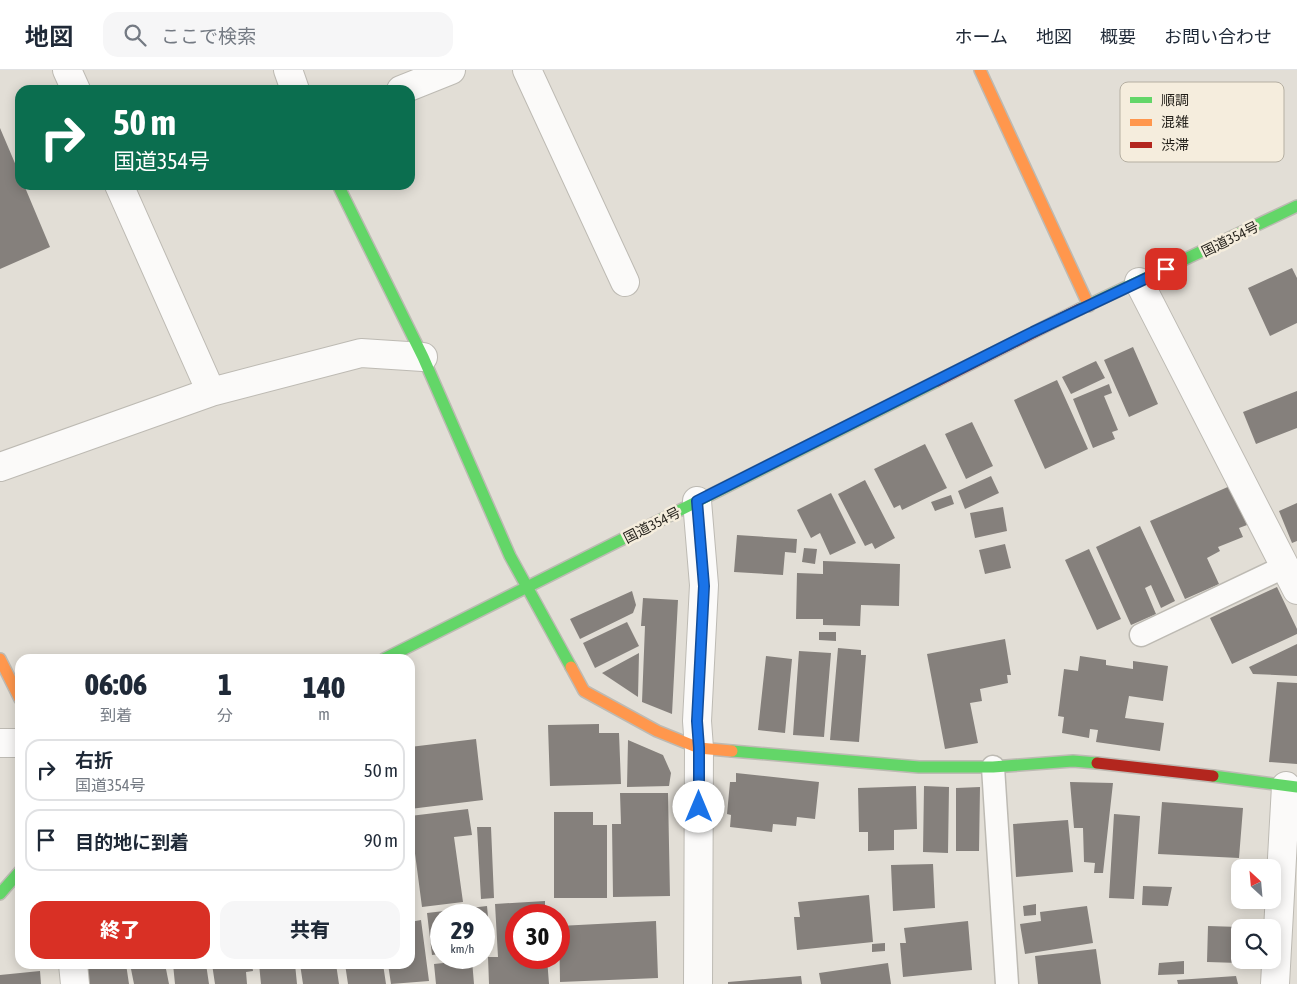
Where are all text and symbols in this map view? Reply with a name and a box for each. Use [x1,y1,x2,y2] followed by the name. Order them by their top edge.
[103,12,453,57] search box
[121,21,149,49] icon: search
[25,23,73,50] text: 地図
[161,25,256,47] text: ここで検索
[955,26,1008,47] text: ホーム
[1036,26,1072,47] text: 地図
[1100,26,1136,47] text: 概要
[1164,26,1272,47] text: お問い合わせ
[1120,82,1284,162] legend
[1161,92,1189,108] text: 順調
[113,102,176,142] text: 50 m
[30,105,95,170] icon: right
[1161,114,1189,130] text: 混雑
[1161,137,1189,153] text: 渋滞
[113,148,210,174] text: 国道354号
[1199,218,1261,260] street label: 国道354号
[1145,248,1187,290] pin
[1152,255,1180,283] icon: arrive
[621,504,683,546] street label: 国道354号
[85,667,147,701] text: 06:06
[218,667,232,701] text: 1
[303,670,345,704] text: 140
[318,705,330,723] text: m
[100,706,132,724] text: 到着
[217,706,233,724] text: 分
[75,749,113,771] text: 右折
[32,756,60,784] icon: right
[364,759,398,781] text: 50 m
[75,776,146,794] text: 国道354号
[672,780,724,832] position arrow
[32,826,60,854] icon: arrive
[364,829,398,851] text: 90 m
[75,831,189,853] text: 目的地に到着
[1231,859,1281,909] north arrow
[1231,859,1281,969] map controls
[30,901,210,959] button: 終了
[220,901,400,959] button: 共有
[505,904,570,969] speed limit sign: 30
[451,916,474,944] text: 29
[1231,919,1281,969] button: search
[451,942,474,956] text: km/h

